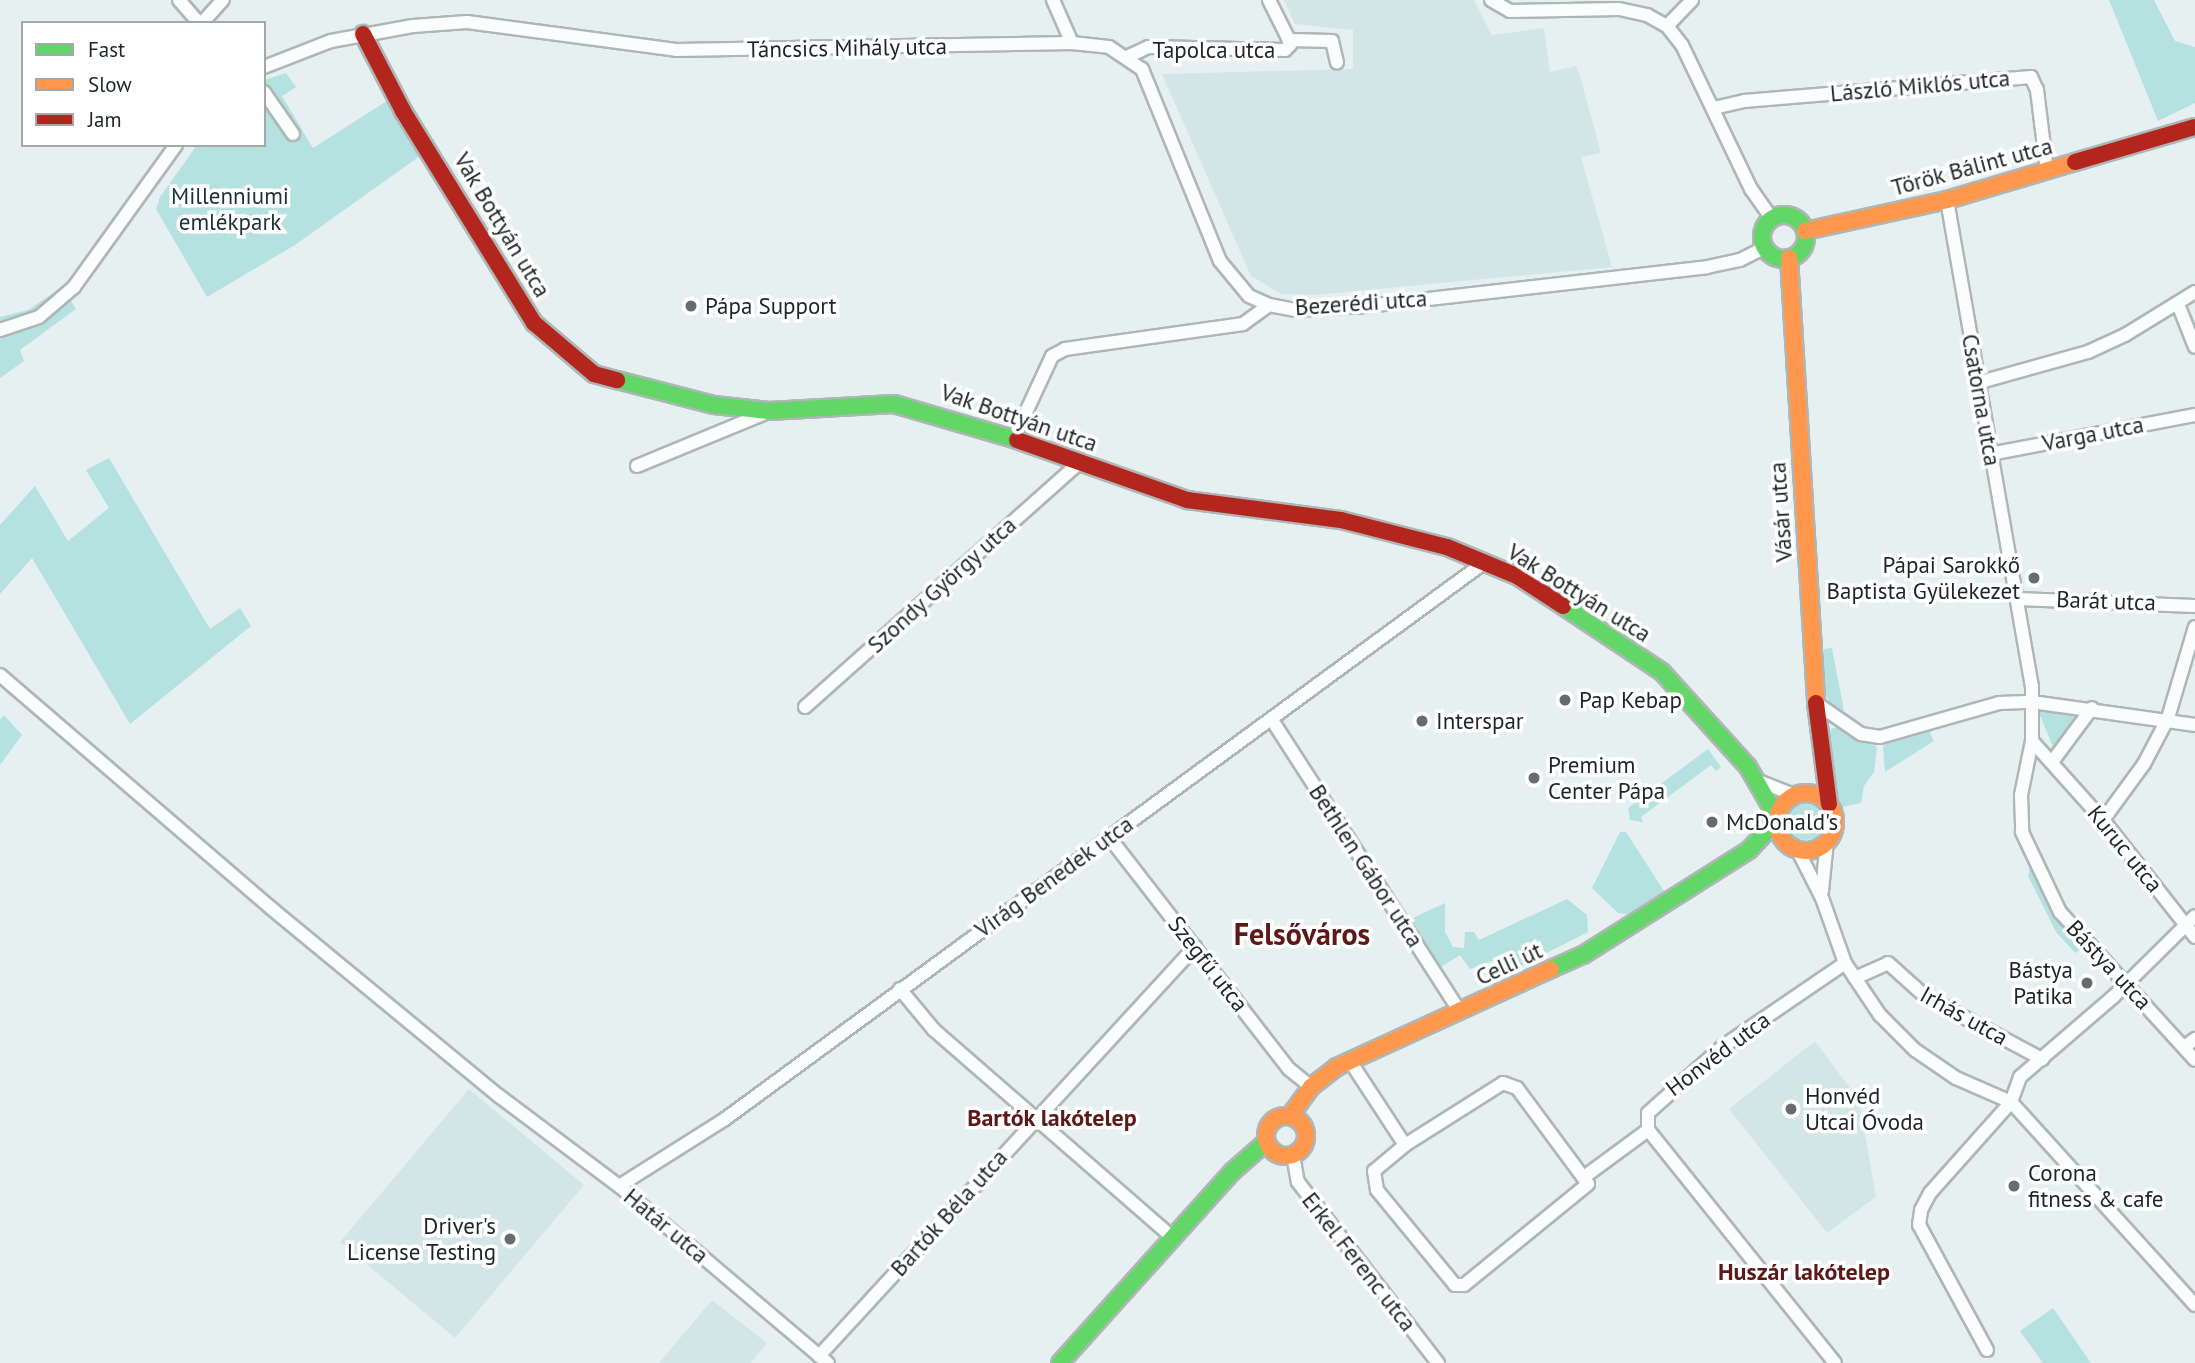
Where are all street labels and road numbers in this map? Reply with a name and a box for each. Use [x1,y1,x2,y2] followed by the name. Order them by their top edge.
[746,32,948,64] street label: Táncsics Mihály utca
[1153,36,1275,64] street label: Tapolca utca
[1829,64,2011,108] street label: László Miklós utca
[1888,132,2056,202] street label: Török Bálint utca
[448,147,556,303] street label: Vak Bottyán utca
[1294,285,1428,321] street label: Bezerédi utca
[1956,332,2006,468] street label: Csatorna utca
[937,378,1101,458] street label: Vak Bottyán utca
[2040,411,2146,457] street label: Varga utca
[1764,461,1798,563] street label: Vásár utca
[861,511,1023,659] street label: Szondy György utca
[1502,538,1656,648] street label: Vak Bottyán utca
[2056,585,2156,617] street label: Barát utca
[1303,779,1429,953] street label: Bethlen Gábor utca
[2081,800,2169,898] street label: Kuruc utca
[969,810,1139,944] street label: Virág Benedek utca
[1162,911,1254,1017] street label: Szegfű utca
[2061,915,2157,1015] street label: Bástya utca
[1471,937,1547,991] street label: Celli út
[1915,981,2013,1051] street label: Irhás utca
[1661,1006,1775,1102] street label: Honvéd utca
[885,1144,1013,1282] street label: Bartók Béla utca
[618,1183,714,1269] street label: Határ utca
[1296,1187,1422,1337] street label: Erkel Ferenc utca

